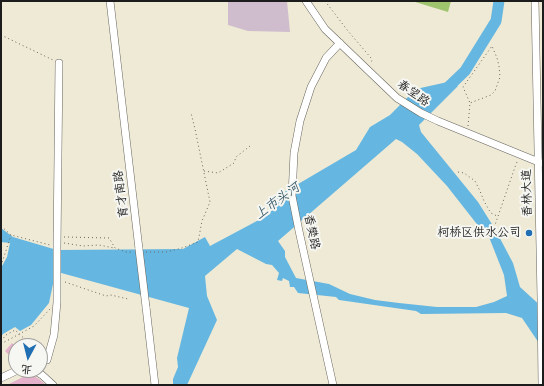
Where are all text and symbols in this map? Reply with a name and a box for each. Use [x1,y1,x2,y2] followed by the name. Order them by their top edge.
[394,78,432,110] street label: 春望路
[112,169,132,219] street label: 育才南路
[520,169,536,217] street label: 香林大道
[252,180,304,224] water label: 上市头河
[300,213,322,251] street label: 香樊路
[437,226,521,240] place label: 柯桥区供水公司
[524,228,534,238] marker: 柯桥区供水公司
[8,338,48,378] north arrow
[20,361,33,378] text: 北

